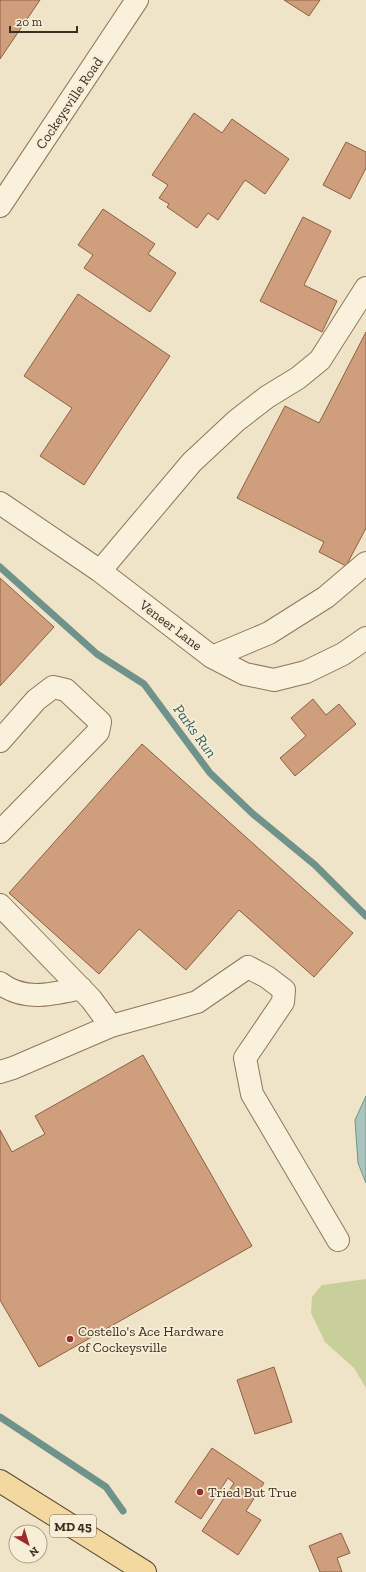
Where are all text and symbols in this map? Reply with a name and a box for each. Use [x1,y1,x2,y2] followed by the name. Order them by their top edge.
[10,8,77,34] scale bar
[16,15,43,29] text: 20 m
[32,54,107,153] street label: Cockeysville Road
[135,596,206,655] street label: Veneer Lane
[170,701,221,761] water label: Parks Run
[78,1323,224,1356] place label: Costello's Ace Hardware of Cockeysville
[65,1334,75,1344] marker: Costello's Ace Hardware of Cockeysville
[208,1484,297,1501] place label: Tried But True
[195,1487,205,1497] marker: Tried But True
[50,1515,96,1537] road number: MD 45
[8,1524,48,1564] north arrow
[26,1544,41,1560] text: N

